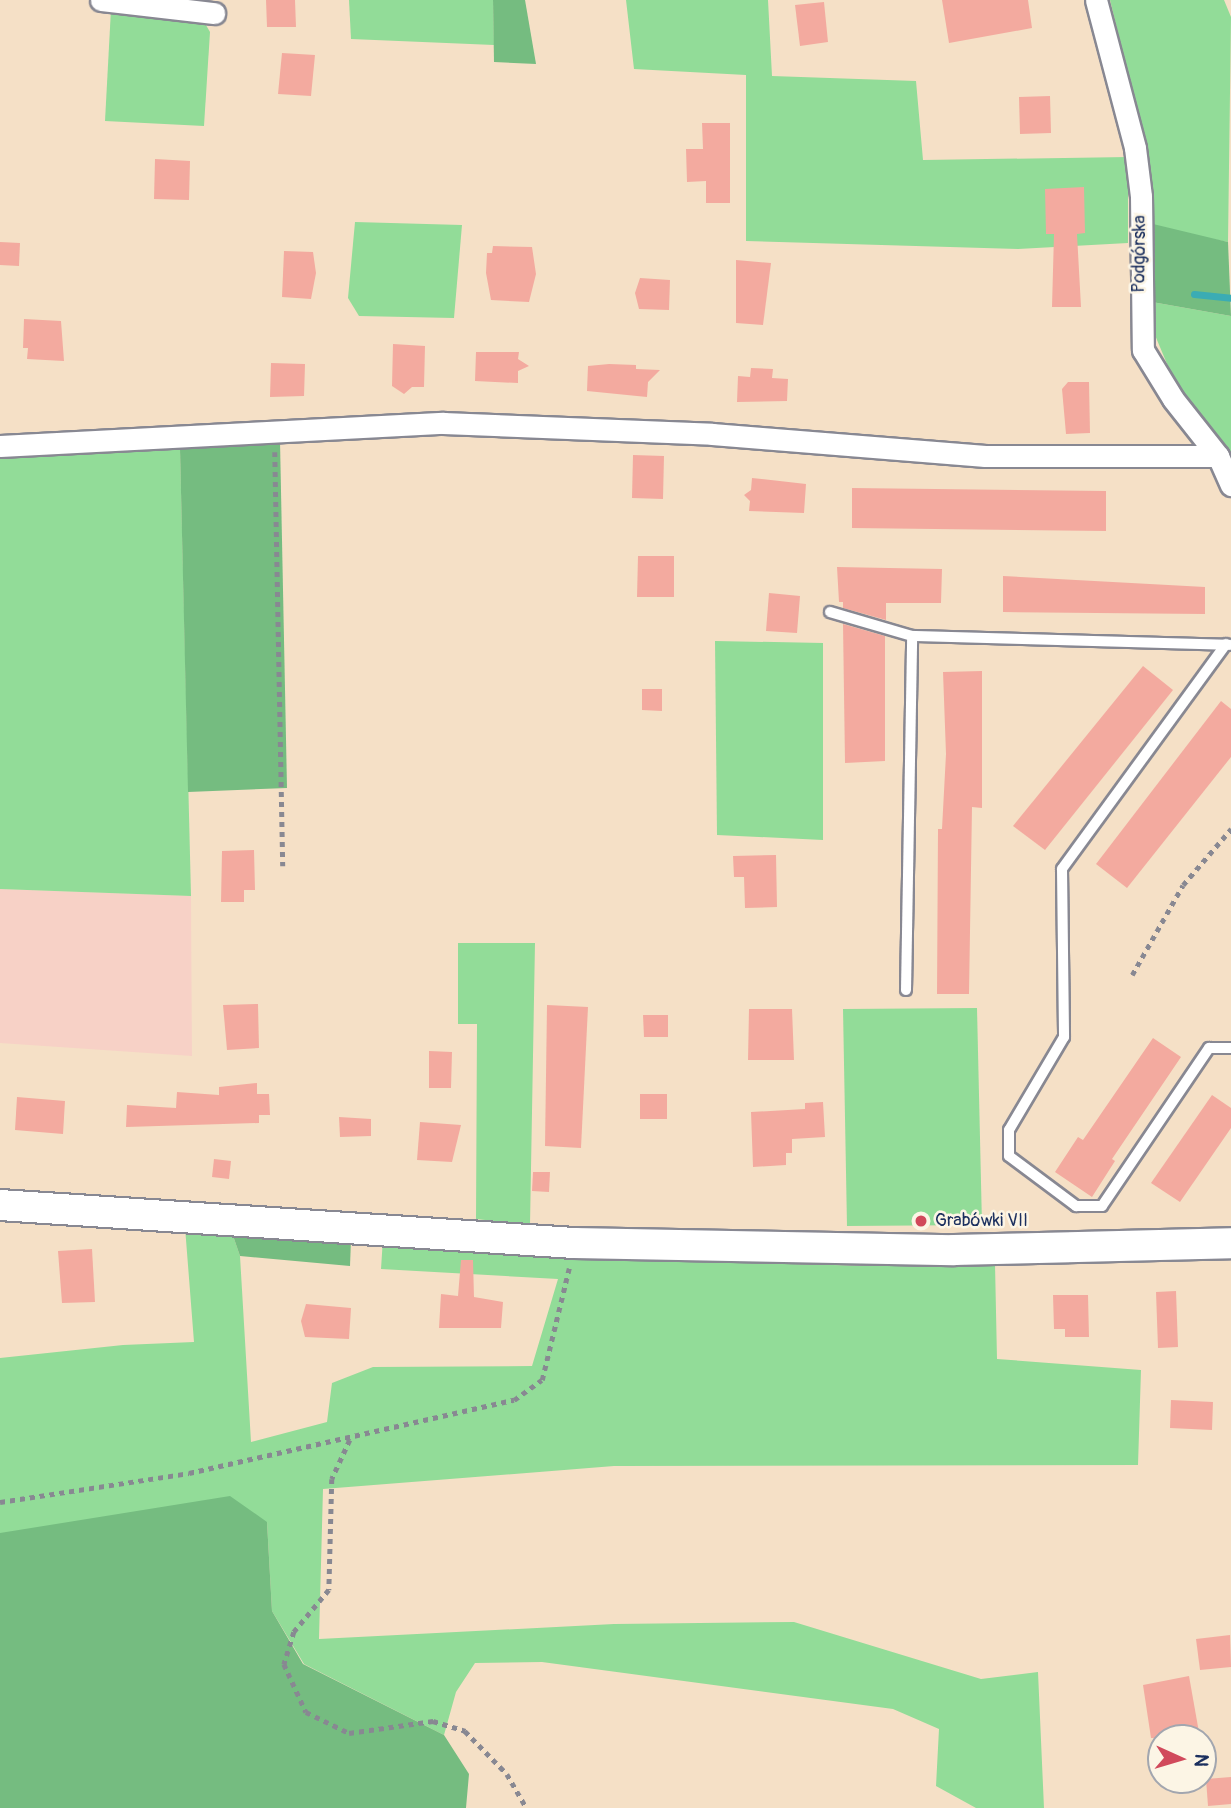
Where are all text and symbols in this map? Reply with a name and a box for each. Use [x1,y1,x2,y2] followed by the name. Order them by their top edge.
[1129,215,1151,293] street label: Podgórska
[935,1210,1028,1232] place label: Grabówki VII
[913,1213,929,1229] marker: Grabówki VII
[1147,1724,1217,1794] north arrow
[1189,1753,1213,1768] text: N

